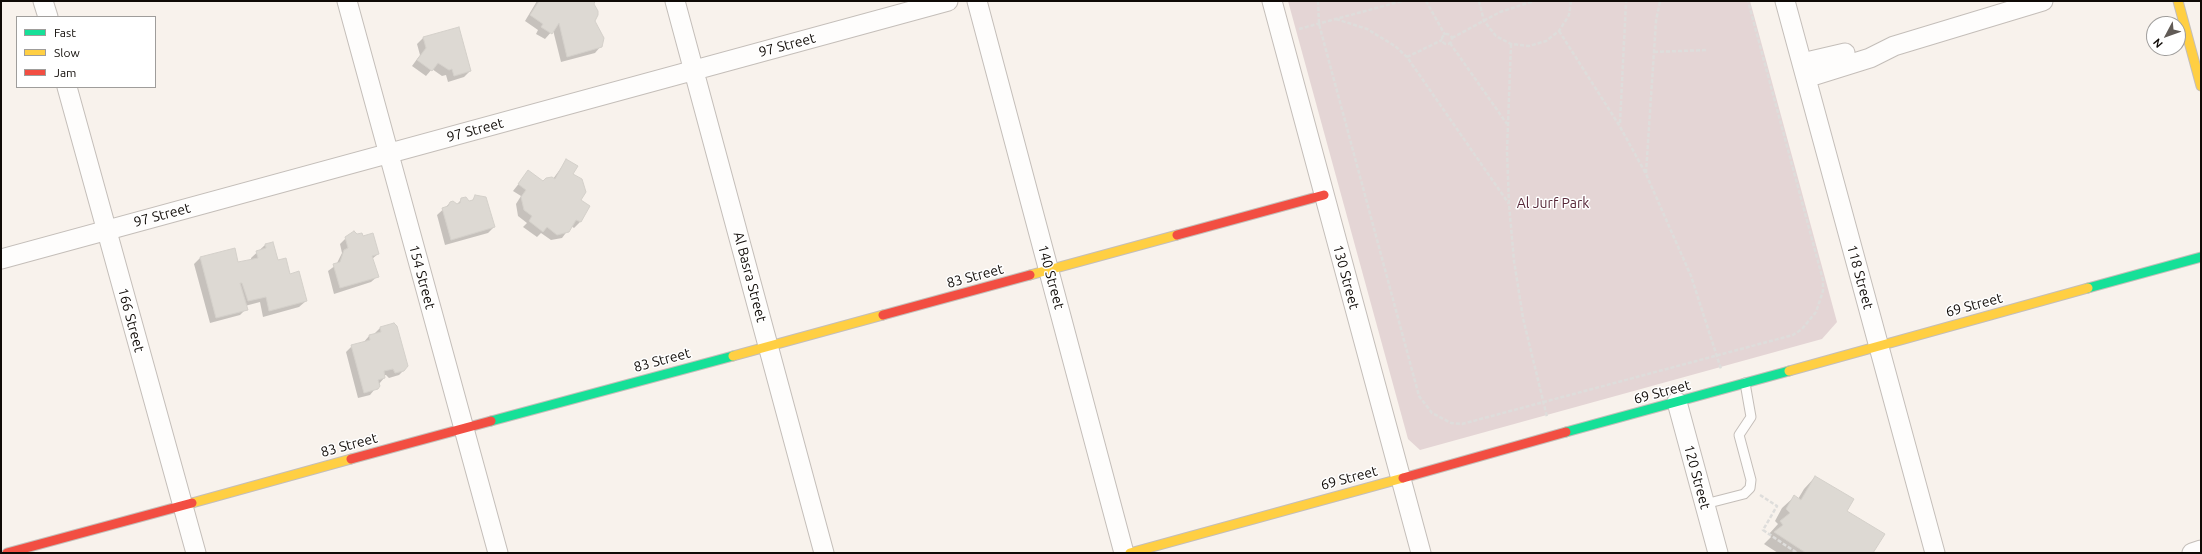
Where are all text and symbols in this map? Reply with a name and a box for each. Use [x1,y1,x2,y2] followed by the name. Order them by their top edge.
[16,16,156,88] legend
[2146,16,2186,56] north arrow
[54,26,76,39] text: Fast
[757,29,817,61] street label: 97 Street
[2150,36,2165,50] text: N
[54,46,80,59] text: Slow
[54,66,76,79] text: Jam
[445,114,505,146] street label: 97 Street
[1517,195,1589,211] park label: Al Jurf Park
[132,199,192,231] street label: 97 Street
[730,230,770,324] street label: Al Basra Street
[405,243,439,311] street label: 154 Street
[1034,243,1068,311] street label: 140 Street
[1329,243,1363,311] street label: 130 Street
[1843,243,1877,311] street label: 118 Street
[945,260,1005,292] street label: 83 Street
[114,286,148,354] street label: 166 Street
[1944,289,2004,321] street label: 69 Street
[632,344,692,376] street label: 83 Street
[1632,376,1692,408] street label: 69 Street
[319,429,379,461] street label: 83 Street
[1680,443,1714,511] street label: 120 Street
[1319,462,1379,494] street label: 69 Street

